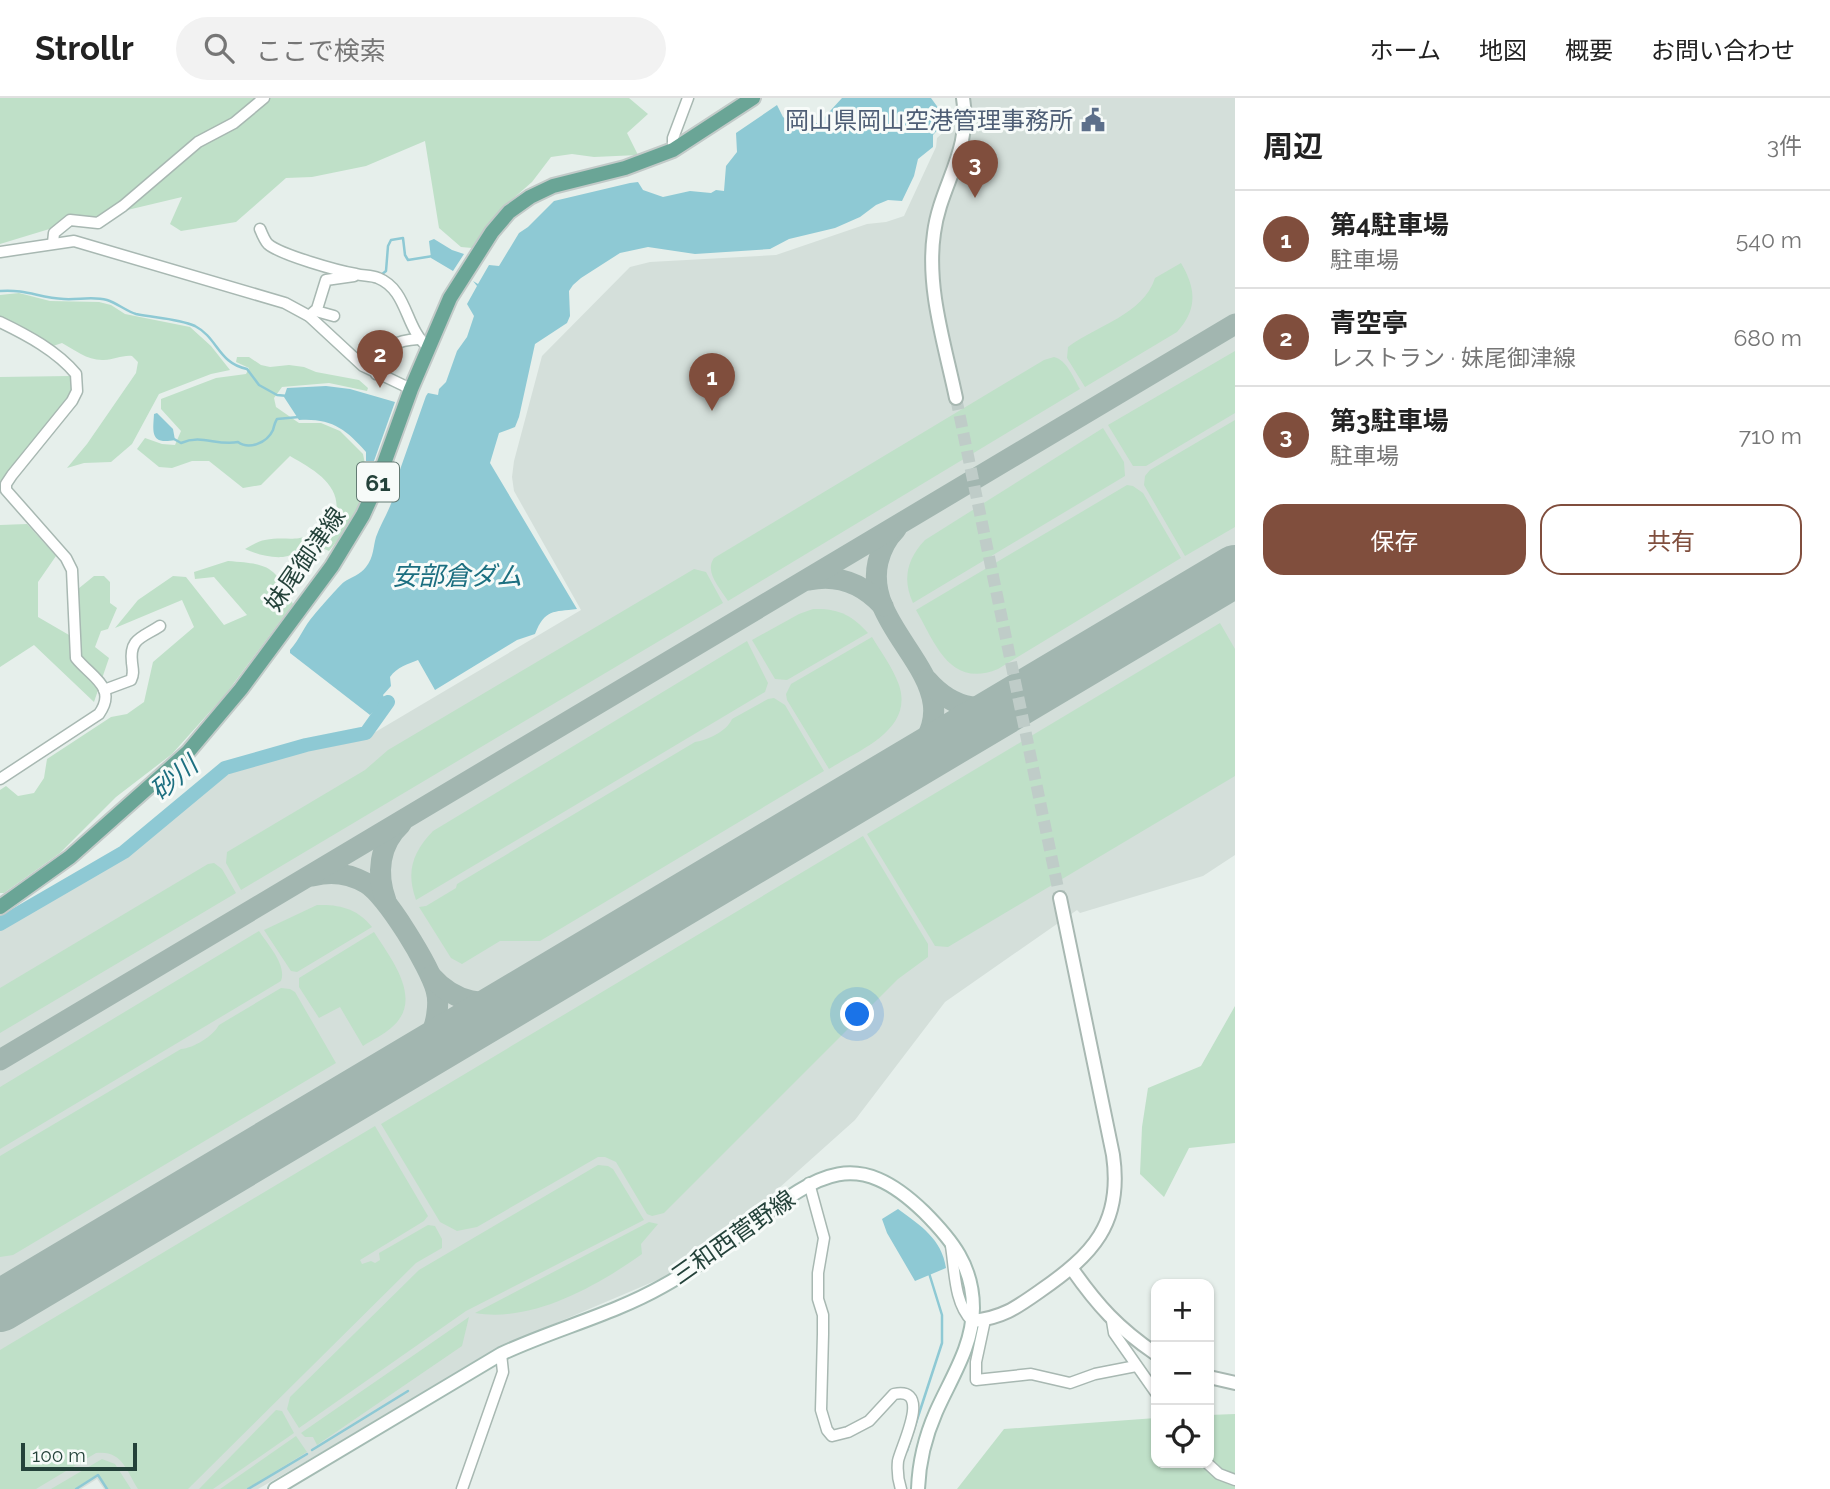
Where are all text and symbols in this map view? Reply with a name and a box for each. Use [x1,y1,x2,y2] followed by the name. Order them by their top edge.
[176,17,666,80] search box
[35,29,134,68] text: Strollr
[200,29,238,67] icon: search
[256,36,386,66] text: ここで検索
[1370,36,1441,65] text: ホーム
[1479,36,1527,65] text: 地図
[1565,36,1613,65] text: 概要
[1651,36,1795,65] text: お問い合わせ
[785,106,1073,135] place label: 岡山県岡山空港管理事務所
[1079,106,1107,134] public building icon: 岡山県岡山空港管理事務所
[1263,129,1323,164] text: 周辺
[1767,132,1802,159] text: 3件
[952,140,998,198] pin: 3
[1330,210,1449,240] text: 第4駐車場
[1280,226,1292,253] text: 1
[1736,226,1802,253] text: 540 m
[1330,246,1399,273] text: 駐車場
[1330,308,1408,338] text: 青空亭
[1280,324,1292,351] text: 2
[1733,324,1802,351] text: 680 m
[357,330,403,388] pin: 2
[1330,344,1576,371] text: レストラン · 妹尾御津線
[689,353,735,411] pin: 1
[1330,406,1449,436] text: 第3駐車場
[1280,422,1292,449] text: 3
[1739,422,1802,449] text: 710 m
[1330,442,1399,469] text: 駐車場
[357,462,399,502] road number: 61
[259,502,351,616] street label: 妹尾御津線
[1263,504,1526,575] button: 保存
[1540,504,1802,575] button: 共有
[392,561,522,591] water label: 安部倉ダム
[144,748,206,806] water label: 砂川
[840,997,874,1031] your location
[666,1184,800,1290] street label: 三和西菅野線
[1151,1279,1214,1468] map controls
[1151,1279,1214,1342] button: +
[1151,1342,1214,1405] button: −
[1151,1405,1214,1468] button: locate
[21,1440,136,1472] scale bar
[32,1444,86,1466] text: 100 m

